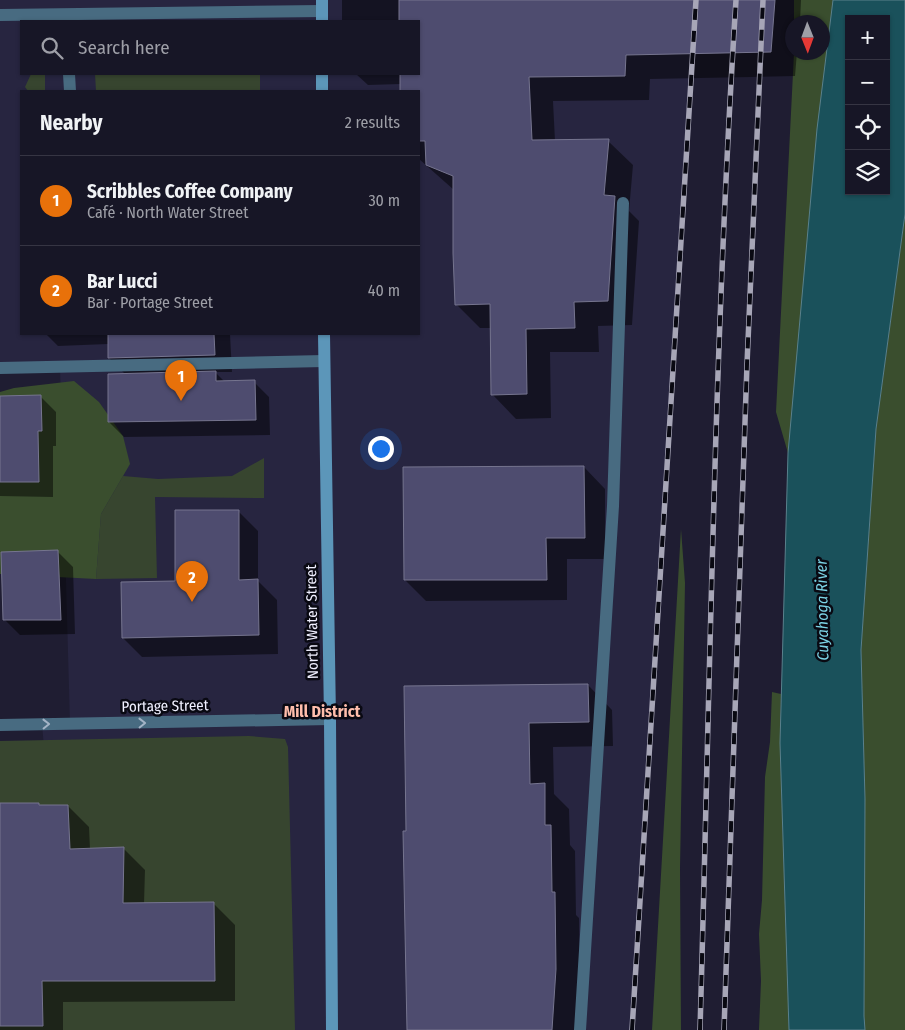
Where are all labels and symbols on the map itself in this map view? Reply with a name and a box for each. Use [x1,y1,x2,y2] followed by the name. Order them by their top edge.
[785,15,830,60] north arrow
[165,360,197,401] pin: 1
[368,436,394,462] your location
[812,559,832,661] water label: Cuyahoga River
[176,561,208,602] pin: 2
[302,565,322,679] street label: North Water Street
[121,696,209,716] street label: Portage Street
[284,702,361,721] district label: Mill District
[138,717,146,728] one-way arrow
[43,719,51,729] one-way arrow

